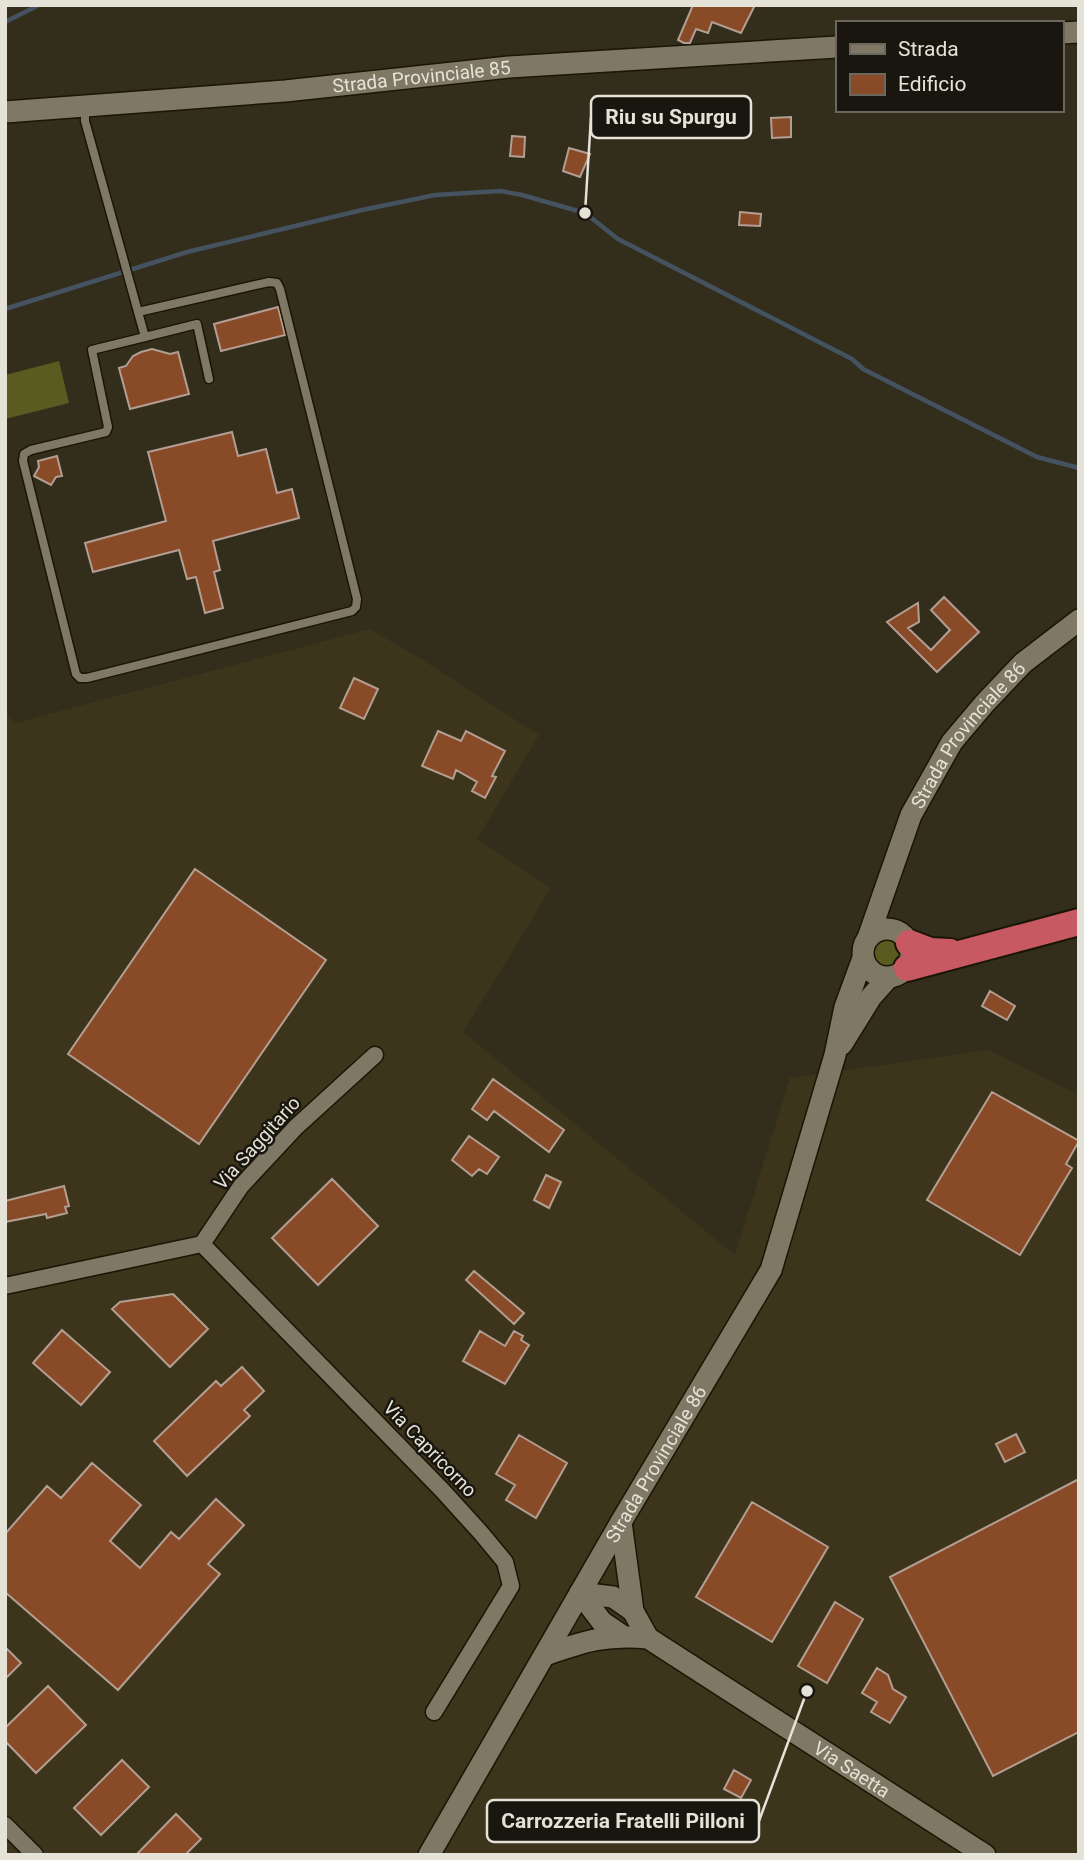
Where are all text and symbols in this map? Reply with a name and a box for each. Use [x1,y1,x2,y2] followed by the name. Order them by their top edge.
[836,21,1063,112] legend
[898,37,959,61] text: Strada
[331,55,512,97] street label: Strada Provinciale 85
[898,72,966,96] text: Edificio
[591,96,751,138] callout: Riu su Spurgu
[605,105,737,129] text: Riu su Spurgu
[906,656,1030,812] street label: Strada Provinciale 86
[209,1092,305,1194] street label: Via Saggitario
[600,1381,711,1547] street label: Strada Provinciale 86
[378,1396,482,1502] street label: Via Capricorno
[809,1736,894,1802] street label: Via Saetta
[487,1800,759,1842] callout: Carrozzeria Fratelli Pilloni
[501,1809,745,1833] text: Carrozzeria Fratelli Pilloni

